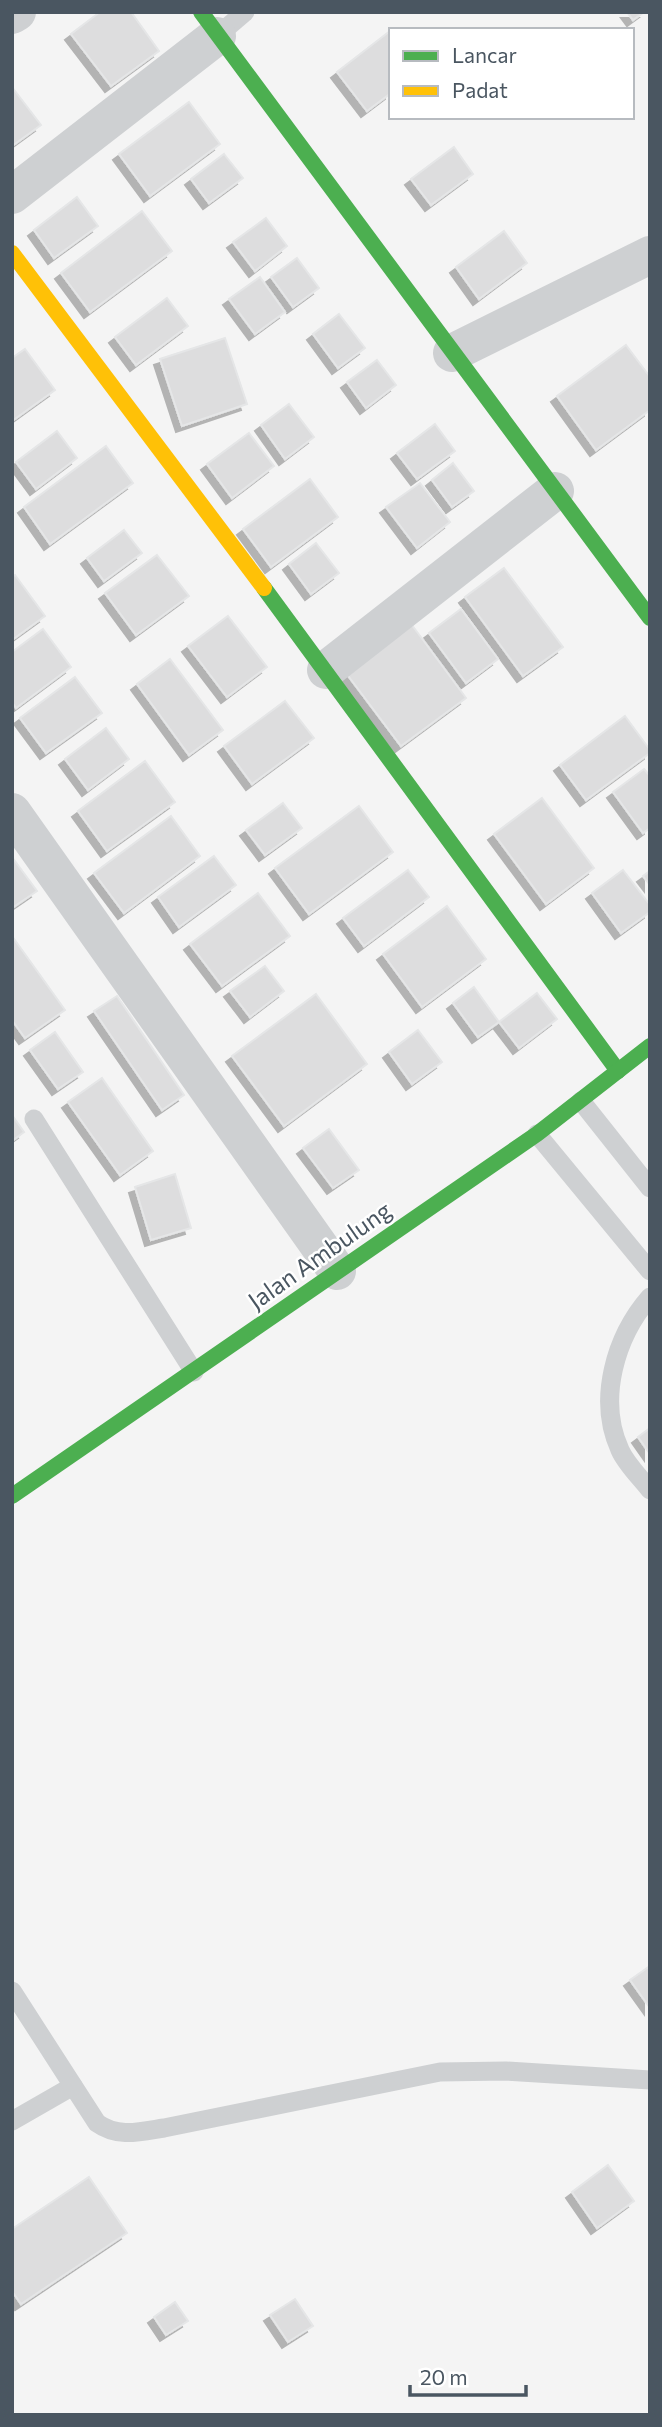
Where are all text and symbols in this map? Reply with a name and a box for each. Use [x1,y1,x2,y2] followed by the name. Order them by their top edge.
[389,28,634,119] legend
[452,42,517,67] text: Lancar
[452,77,508,102] text: Padat
[242,1195,396,1315] street label: Jalan Ambulung
[410,2354,526,2398] scale bar
[420,2364,468,2389] text: 20 m

